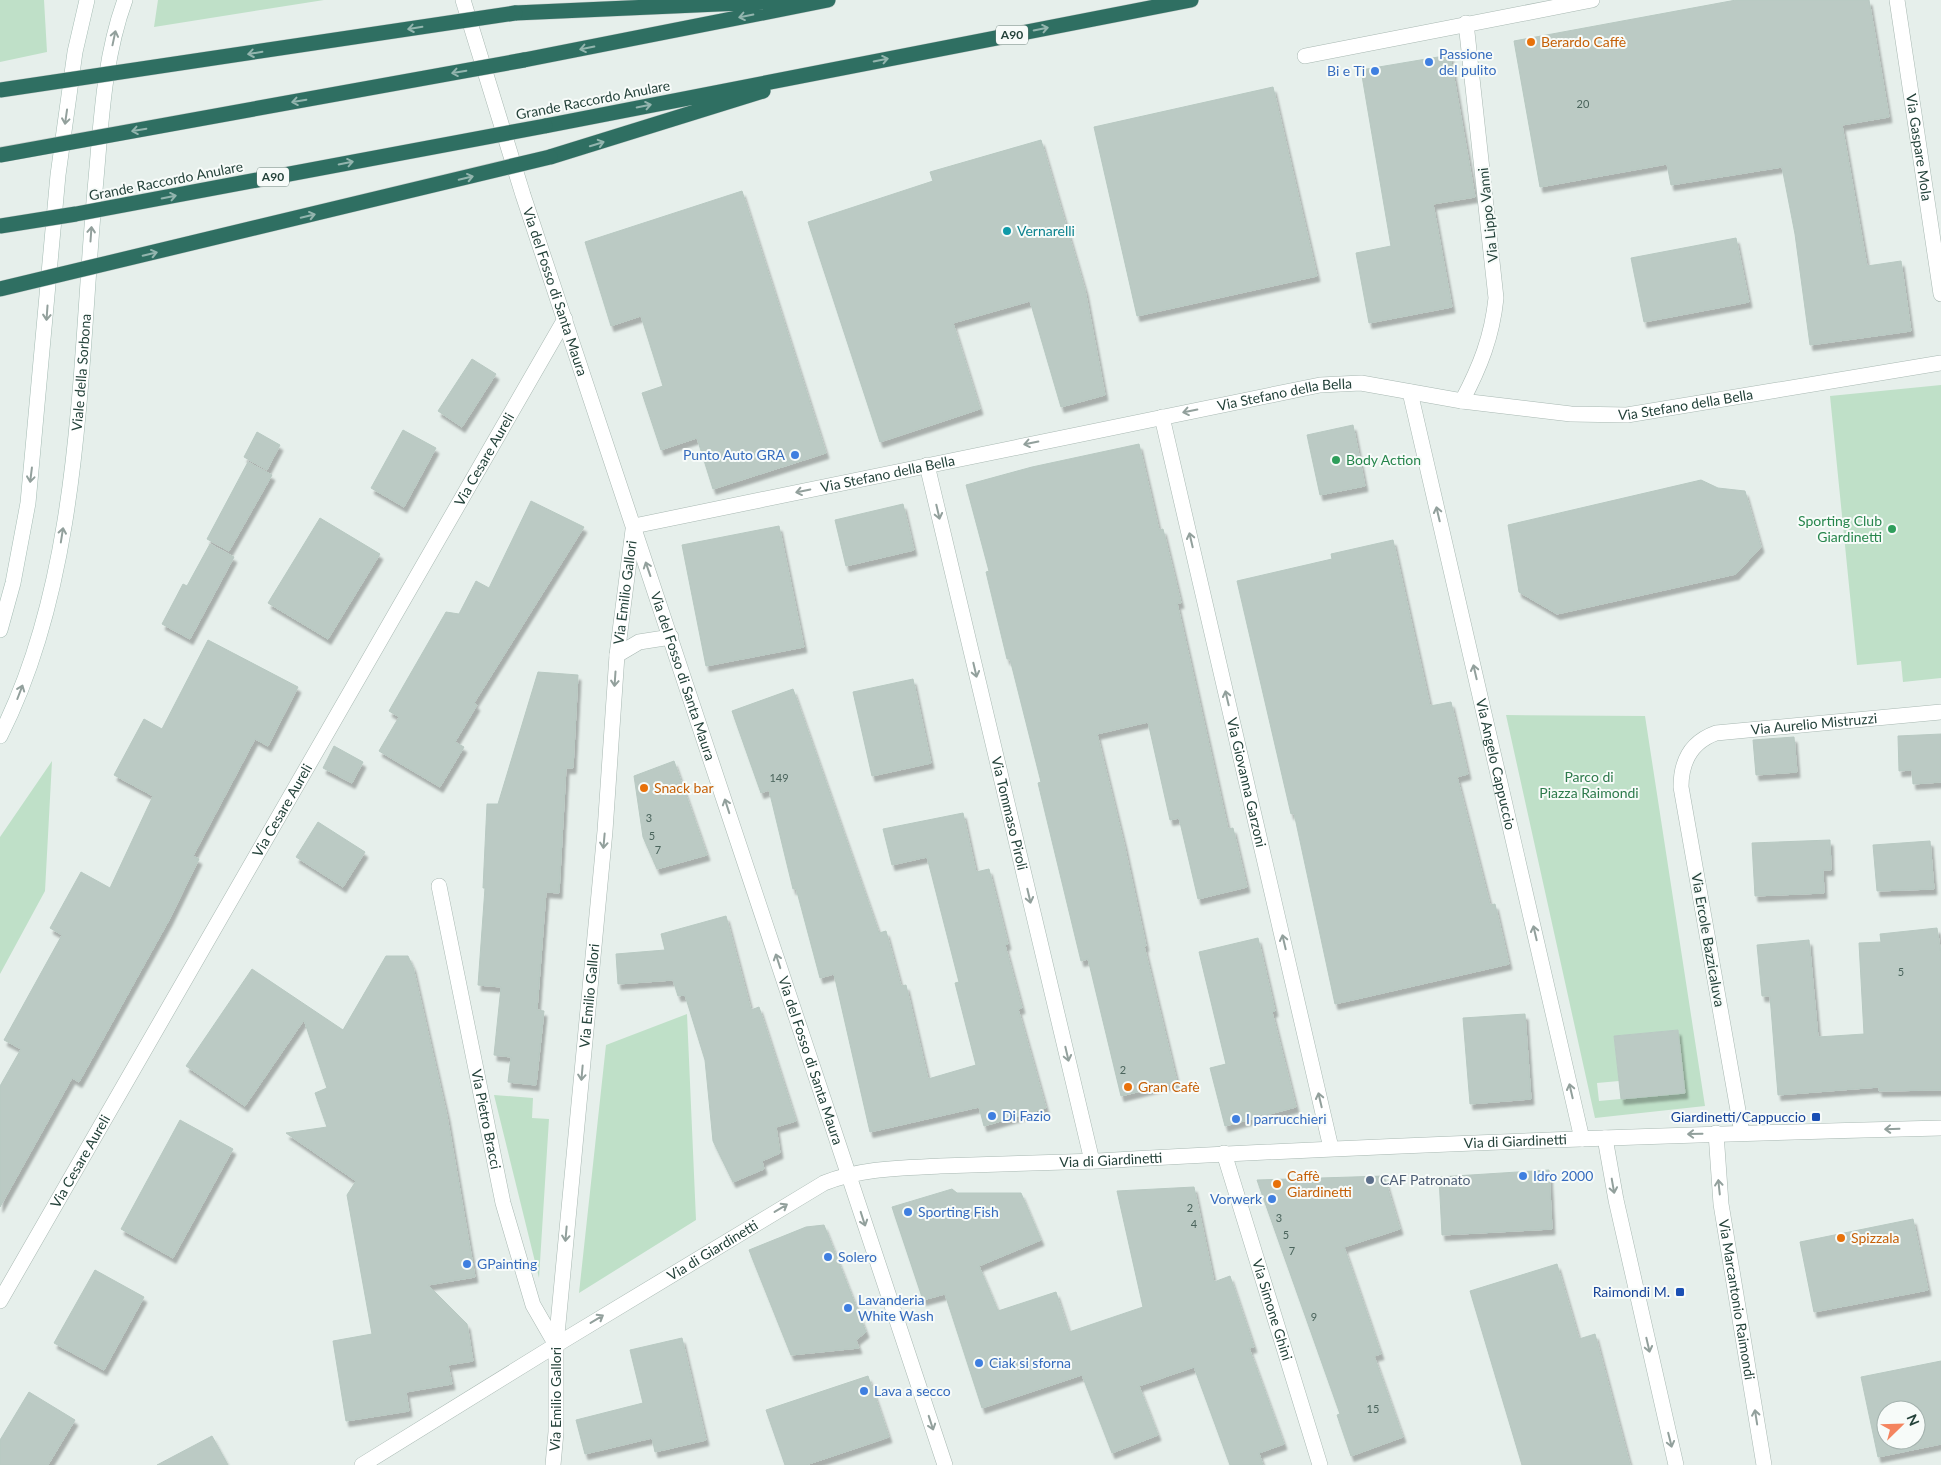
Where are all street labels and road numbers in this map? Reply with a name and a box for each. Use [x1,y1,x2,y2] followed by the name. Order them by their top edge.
[996,26,1028,44] road number: A90
[514,76,671,123] street label: Grande Raccordo Anulare
[1903,92,1936,202] street label: Via Gaspare Mola
[87,157,244,204] street label: Grande Raccordo Anulare
[1474,167,1501,263] street label: Via Lippo Vanni
[257,168,289,186] road number: A90
[520,205,592,378] street label: Via del Fosso di Santa Maura
[67,313,94,432] street label: Viale della Sorbona
[1216,374,1352,414] street label: Via Stefano della Bella
[1618,385,1754,423] street label: Via Stefano della Bella
[450,410,517,509] street label: Via Cesare Aureli
[819,451,956,495] street label: Via Stefano della Bella
[609,539,640,645] street label: Via Emilio Gallori
[647,589,719,762] street label: Via del Fosso di Santa Maura
[1473,697,1520,831] street label: Via Angelo Cappuccio
[1750,709,1878,738] street label: Via Aurelio Mistruzzi
[1224,716,1270,849] street label: Via Giovanna Garzoni
[988,755,1032,872] street label: Via Tommaso Piroli
[248,761,315,860] street label: Via Cesare Aureli
[1688,872,1729,1008] street label: Via Ercole Bazzicaluva
[575,943,602,1049] street label: Via Emilio Gallori
[775,974,847,1147] street label: Via del Fosso di Santa Maura
[468,1068,505,1171] street label: Via Pietro Bracci
[46,1112,113,1211] street label: Via Cesare Aureli
[1464,1130,1567,1151] street label: Via di Giardinetti
[1059,1148,1163,1170] street label: Via di Giardinetti
[664,1216,761,1284] street label: Via di Giardinetti
[1716,1218,1759,1381] street label: Via Marcantonio Raimondi
[1249,1257,1296,1362] street label: Via Simone Ghini
[545,1347,564,1452] street label: Via Emilio Gallori

